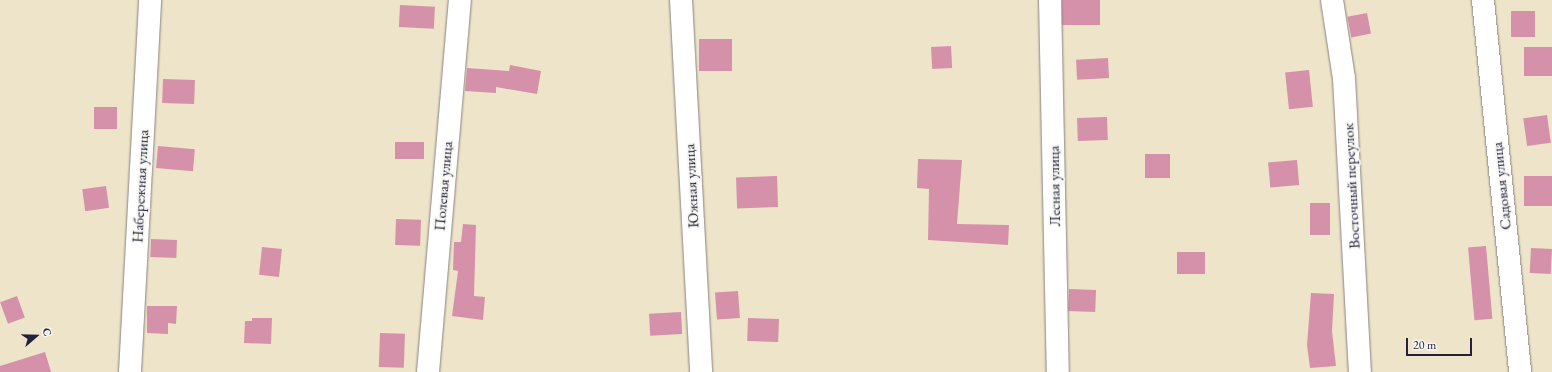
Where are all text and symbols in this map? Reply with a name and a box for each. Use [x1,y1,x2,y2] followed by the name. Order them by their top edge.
[1339,123,1363,249] street label: Восточный переулок
[128,129,152,243] street label: Набережная улица
[430,141,456,231] street label: Полевая улица
[1487,141,1515,231] street label: Садовая улица
[680,143,702,229] street label: Южная улица
[1044,145,1064,227] street label: Лесная улица
[16,316,56,356] north arrow
[39,326,55,338] text: С
[1408,330,1474,356] scale bar
[1413,337,1436,353] text: 20 m

